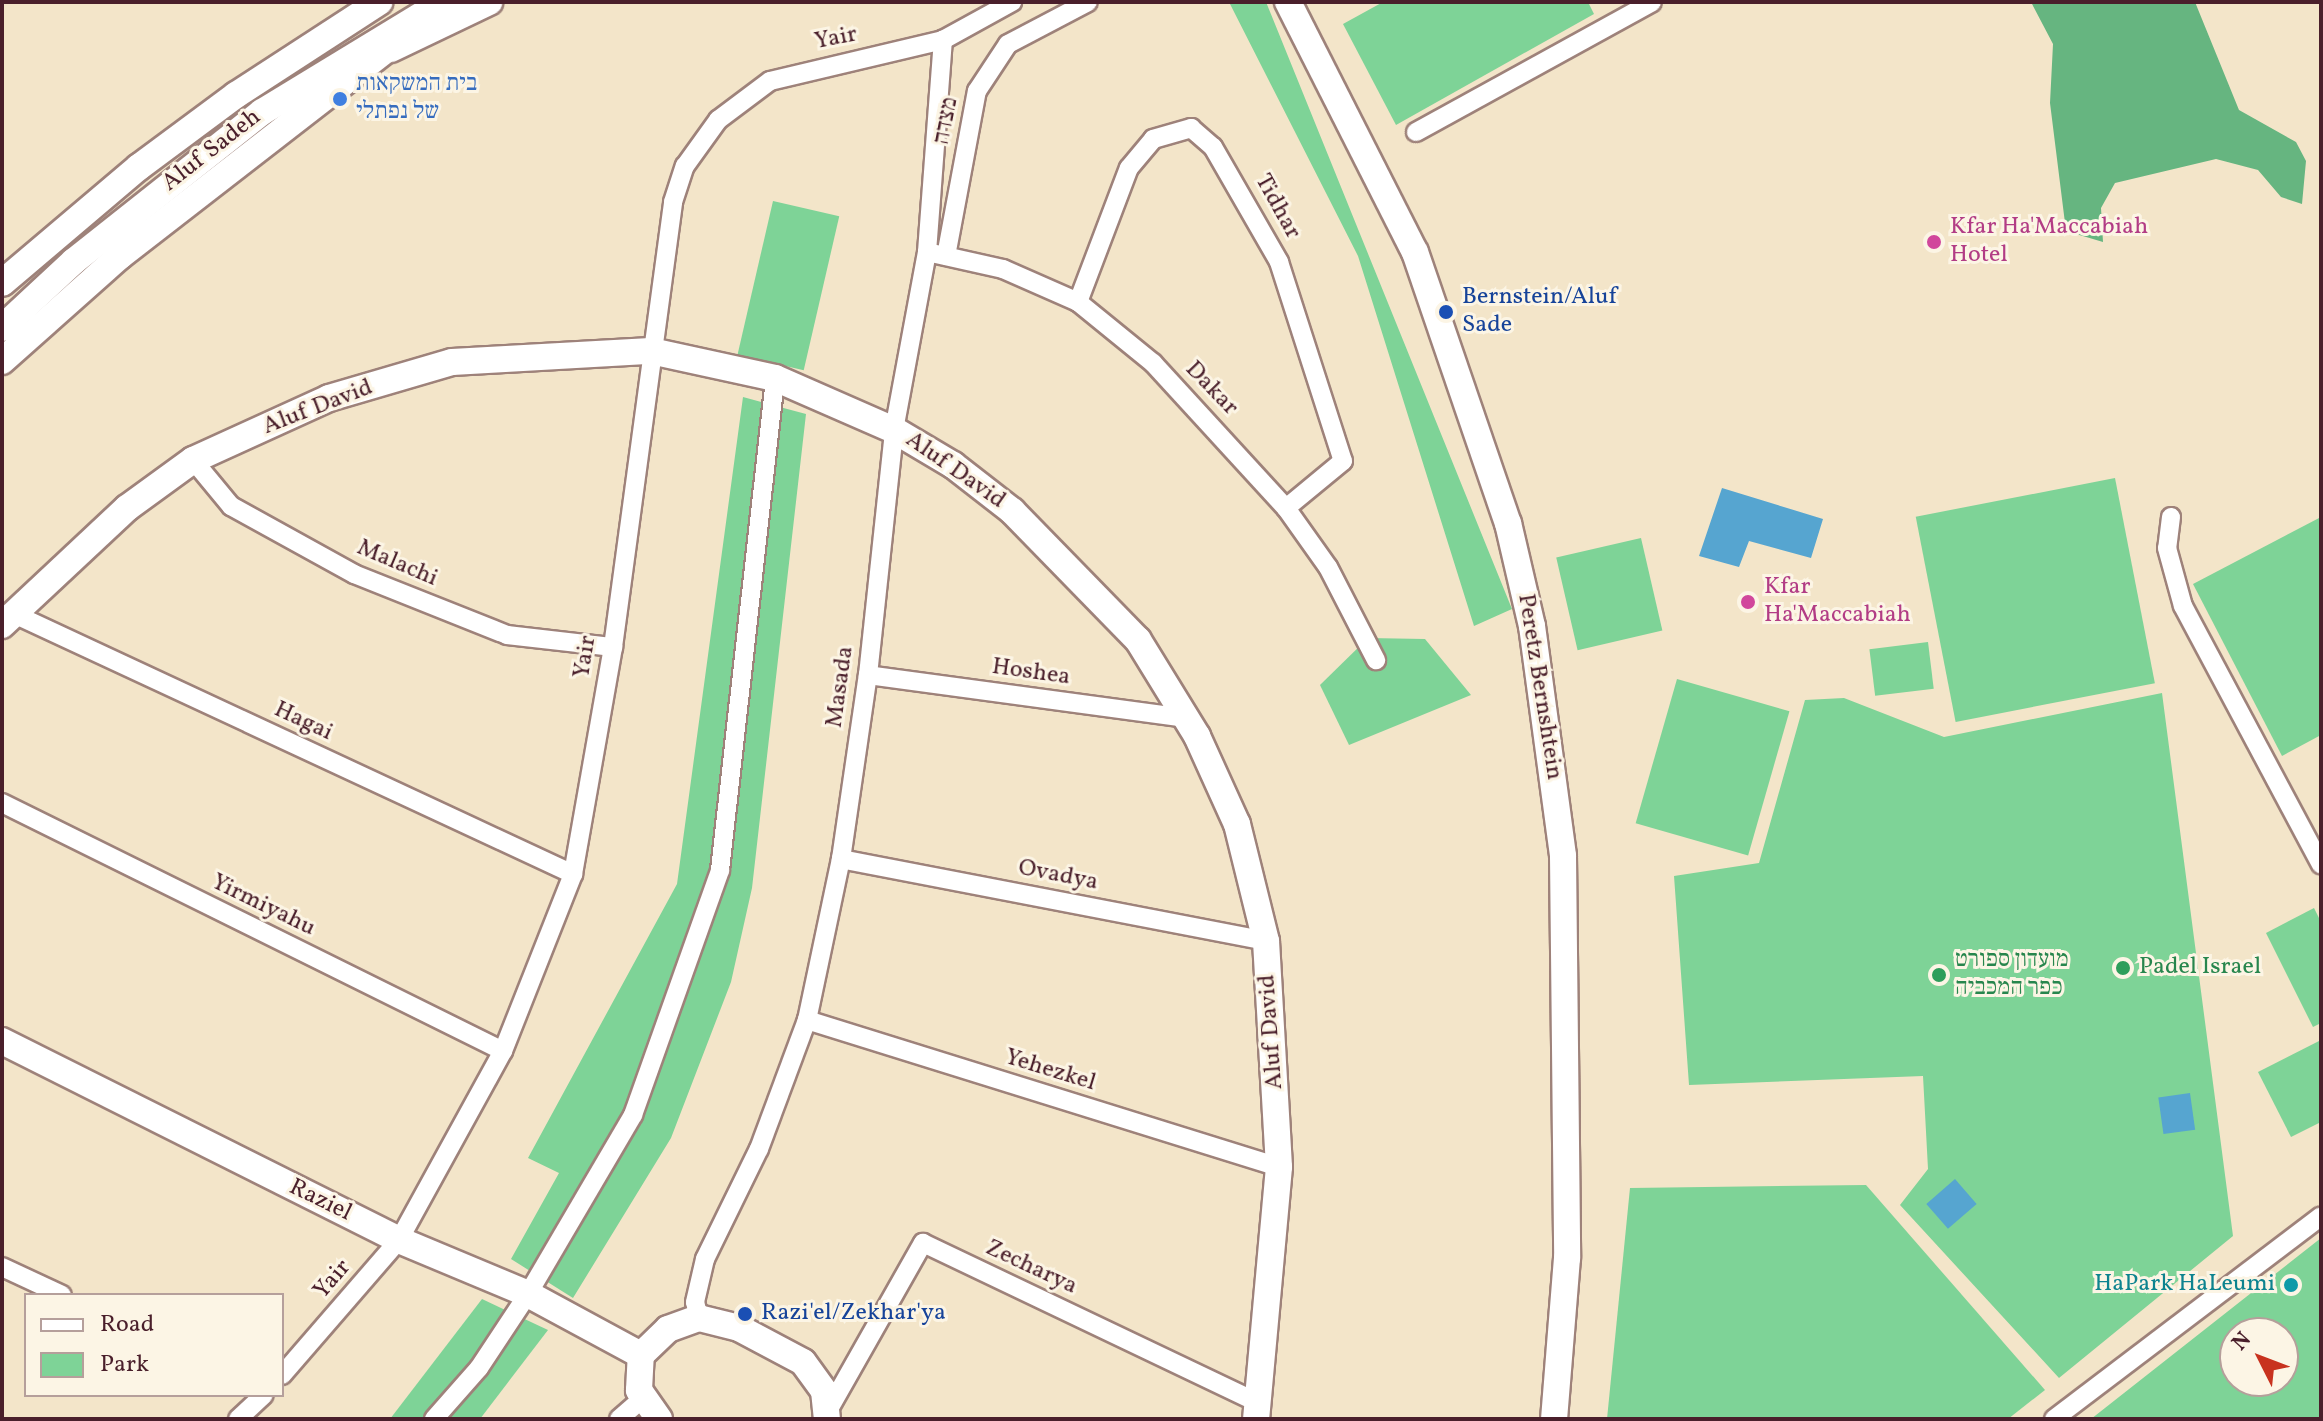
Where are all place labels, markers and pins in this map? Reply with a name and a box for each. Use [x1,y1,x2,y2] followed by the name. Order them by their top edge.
[356,71,477,127] place label: בית המשקאות של נפתלי
[331,90,349,108] marker: בית המשקאות של נפתלי
[1950,214,2148,270] place label: Kfar Ha'Maccabiah Hotel
[1925,233,1943,251] marker: Kfar Ha'Maccabiah Hotel
[1462,284,1617,340] place label: Bernstein/Aluf Sade
[1437,303,1455,321] marker: Bernstein/Aluf Sade
[1764,574,1911,630] place label: Kfar Ha'Maccabiah
[1739,593,1757,611] marker: Kfar Ha'Maccabiah
[1955,947,2069,1003] place label: מועדון ספורט כפר המכביה
[2139,954,2261,982] place label: Padel Israel
[2114,959,2132,977] marker: Padel Israel
[1930,966,1948,984] marker: מועדון ספורט כפר המכביה
[2094,1271,2275,1299] place label: HaPark HaLeumi
[2282,1276,2300,1294] marker: HaPark HaLeumi
[761,1300,946,1328] place label: Razi'el/Zekhar'ya
[736,1305,754,1323] marker: Razi'el/Zekhar'ya

